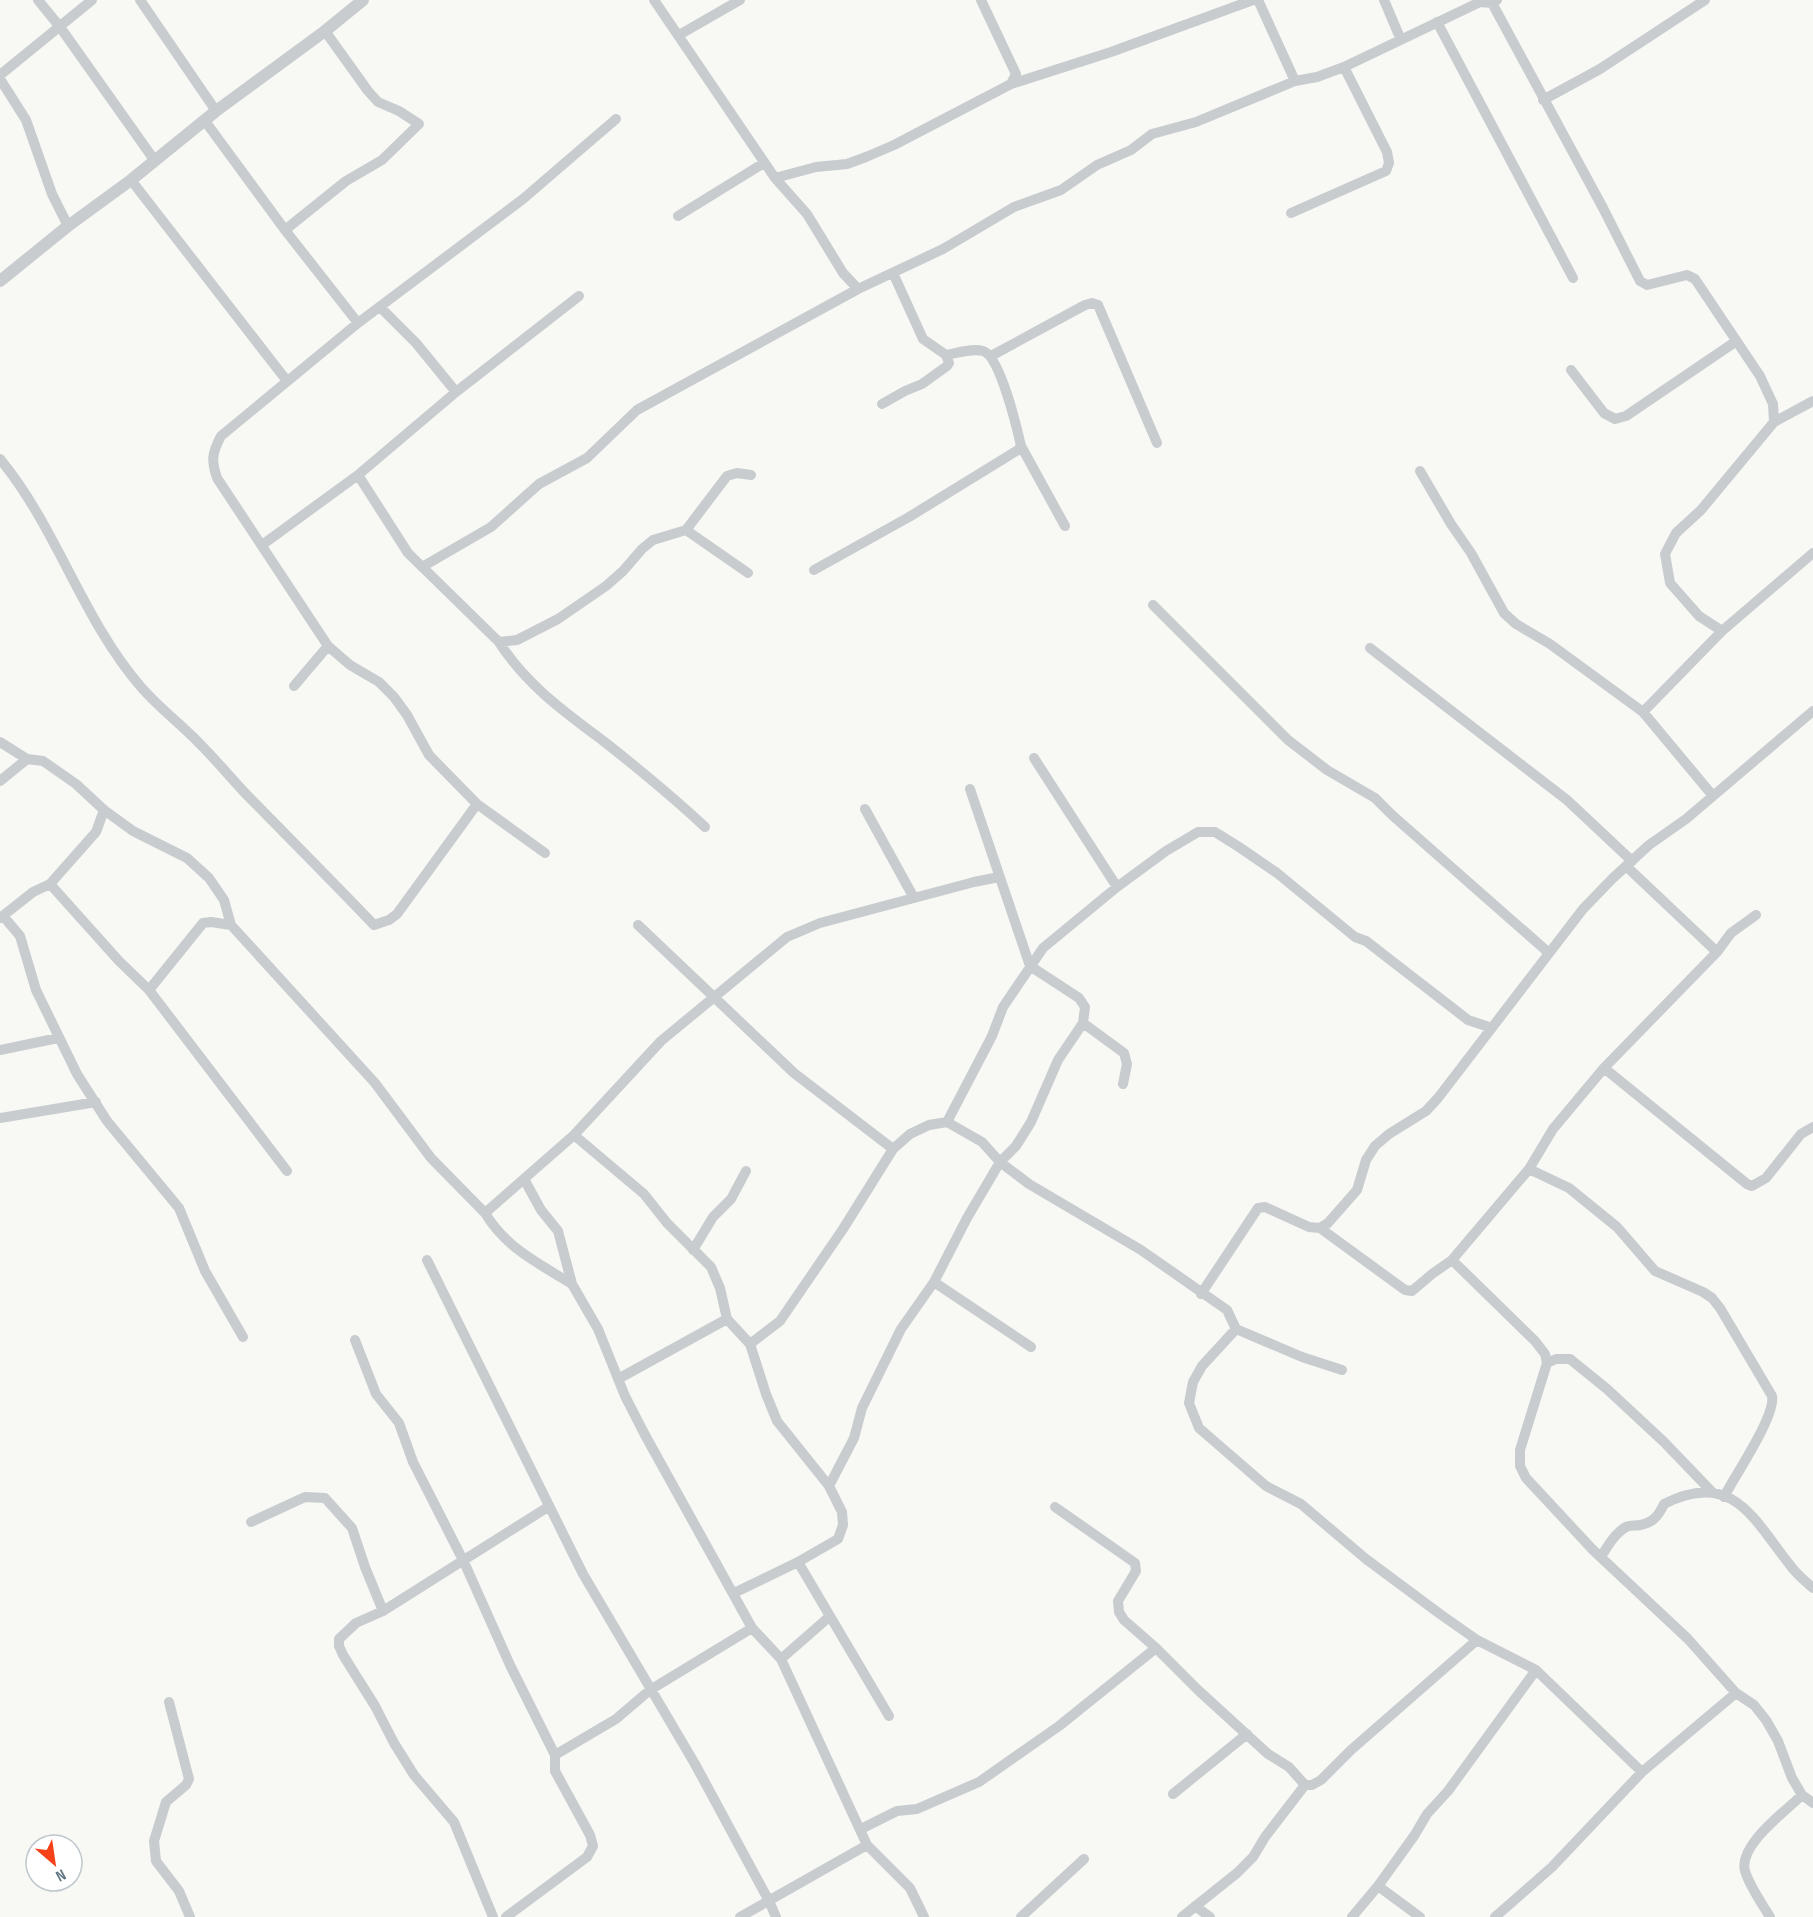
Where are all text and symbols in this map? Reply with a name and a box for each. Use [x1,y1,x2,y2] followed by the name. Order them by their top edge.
[24,1833,84,1893] north arrow
[52,1864,69,1885] text: N

